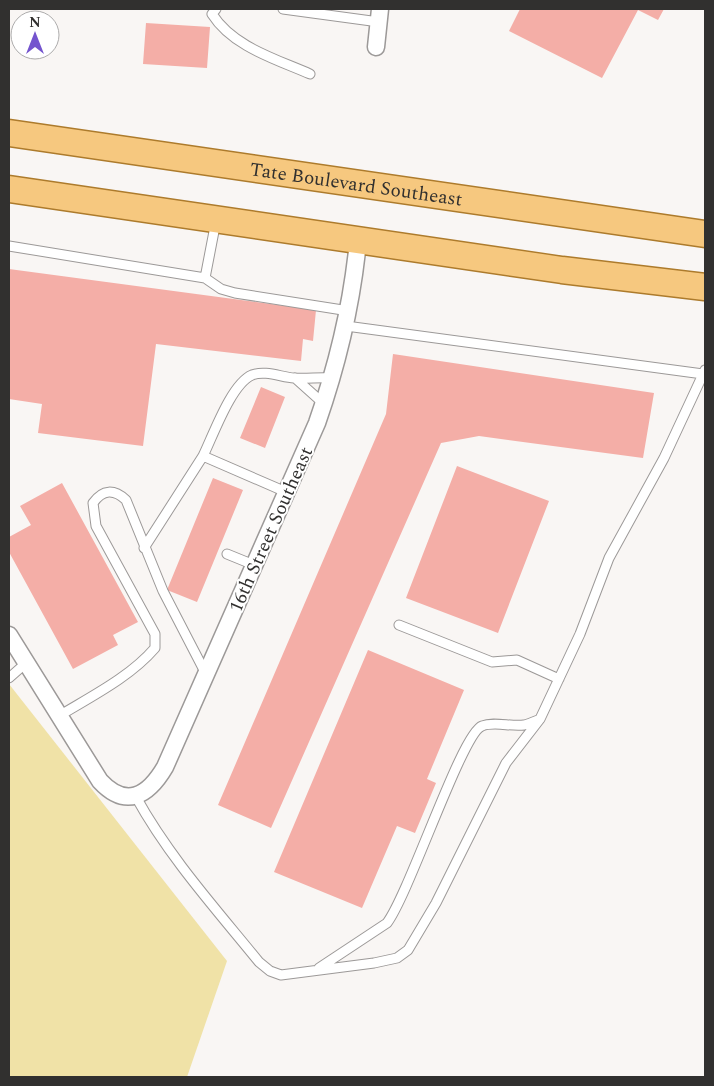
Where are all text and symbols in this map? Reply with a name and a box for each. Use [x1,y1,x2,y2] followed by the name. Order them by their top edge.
[10,10,60,60] north arrow
[29,12,41,33] text: N
[248,155,465,215] street label: Tate Boulevard Southeast
[222,442,321,617] street label: 16th Street Southeast

